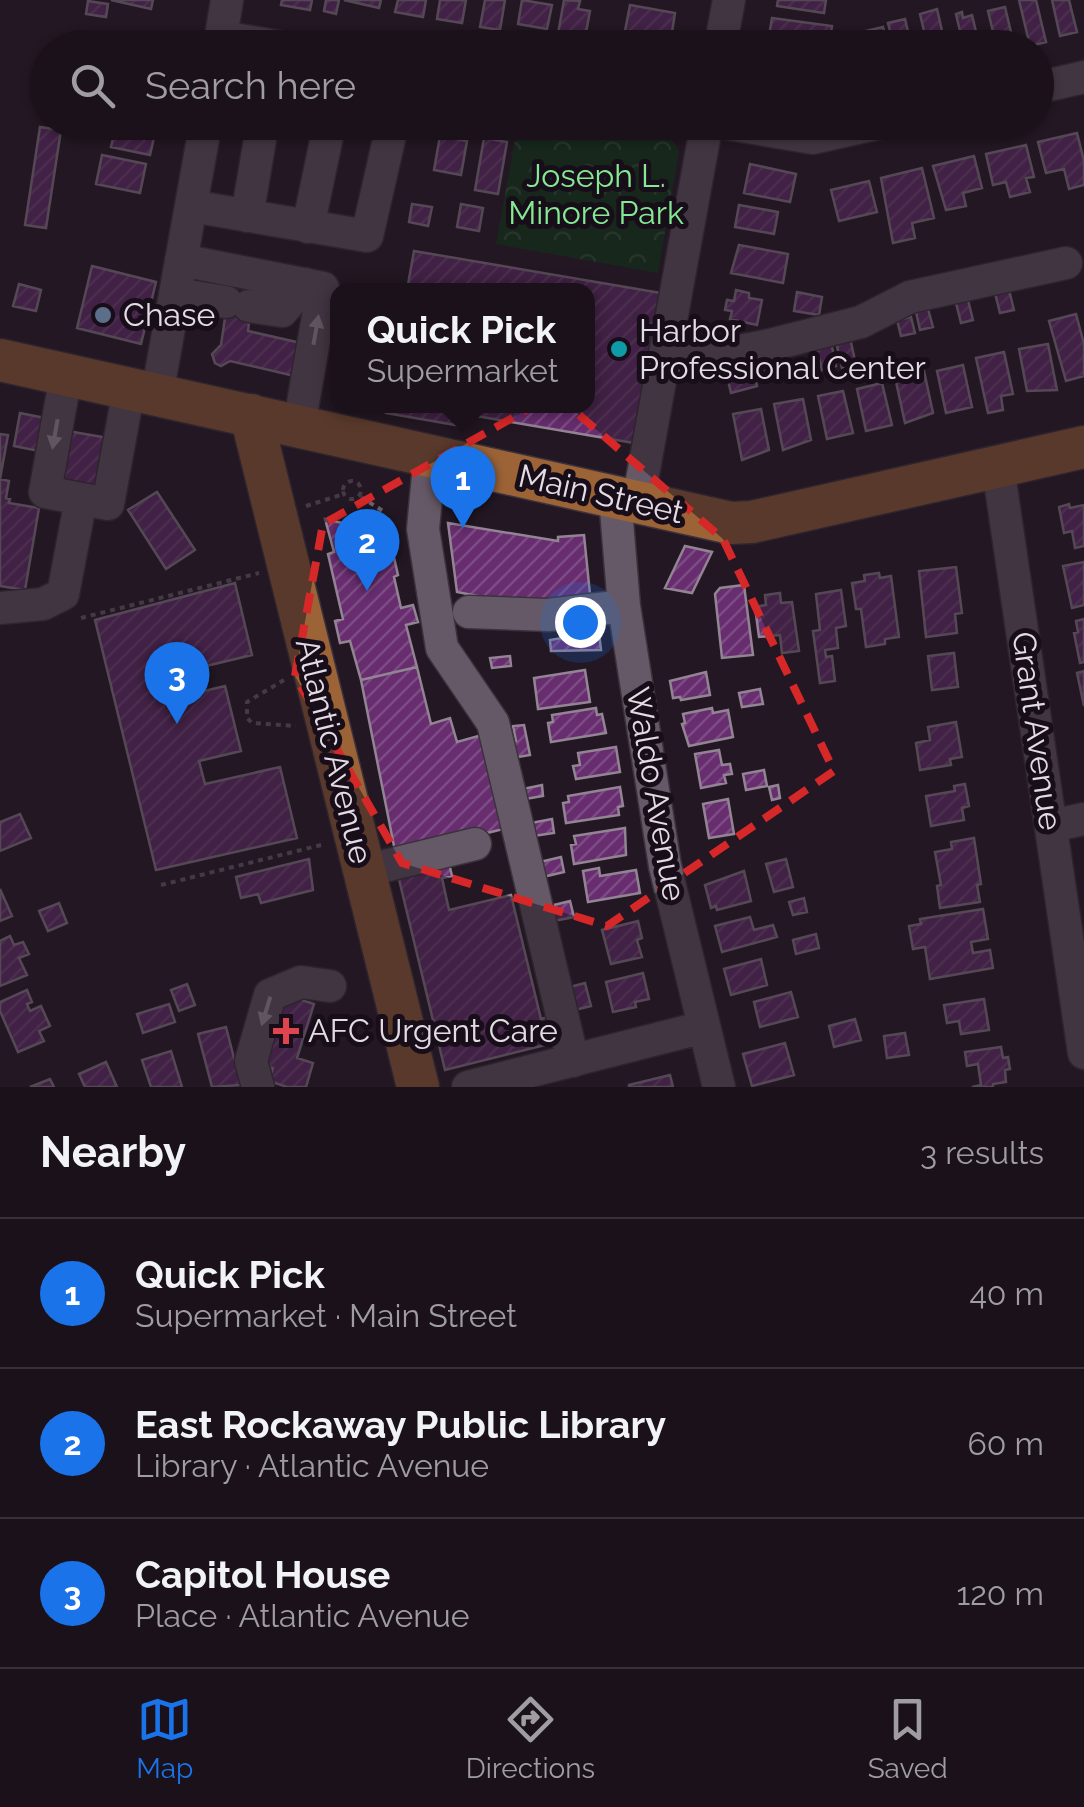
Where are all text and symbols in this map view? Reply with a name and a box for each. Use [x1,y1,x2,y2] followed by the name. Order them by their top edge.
[30,30,1054,140] search box
[65,58,120,113] icon: search
[145,63,356,108] text: Search here
[508,157,684,231] park label: Joseph L. Minore Park
[330,283,595,413] popup
[123,296,215,333] place label: Chase
[92,304,114,326] marker: Chase
[367,307,556,352] text: Quick Pick
[639,312,926,386] place label: Harbor Professional Center
[309,314,324,345] one-way arrow
[608,338,630,360] marker: Harbor Professional Center
[367,352,558,389] text: Supermarket
[47,418,62,450] one-way arrow
[430,446,496,528] pin: 1
[515,457,687,530] street label: Main Street
[334,508,400,591] pin: 2
[555,597,606,648] your location
[1005,629,1070,833] street label: Grant Avenue
[289,634,380,867] street label: Atlantic Avenue
[144,642,210,724] pin: 3
[619,684,693,904] street label: Waldo Avenue
[258,996,273,1027] one-way arrow
[308,1012,558,1049] place label: AFC Urgent Care
[273,1018,299,1044] marker: AFC Urgent Care
[40,1128,186,1177] text: Nearby
[920,1134,1044,1171] text: 3 results
[135,1252,325,1297] text: Quick Pick
[65,1275,80,1312] text: 1
[969,1275,1044,1312] text: 40 m
[135,1297,517,1334] text: Supermarket · Main Street
[135,1402,666,1447] text: East Rockaway Public Library
[63,1425,82,1462] text: 2
[968,1425,1044,1462] text: 60 m
[135,1447,489,1484] text: Library · Atlantic Avenue
[135,1552,390,1597] text: Capitol House
[64,1575,81,1612] text: 3
[956,1575,1044,1612] text: 120 m
[135,1597,470,1634] text: Place · Atlantic Avenue
[136,1692,193,1785] tab: Map
[466,1692,595,1785] tab: Directions
[868,1692,948,1785] tab: Saved

